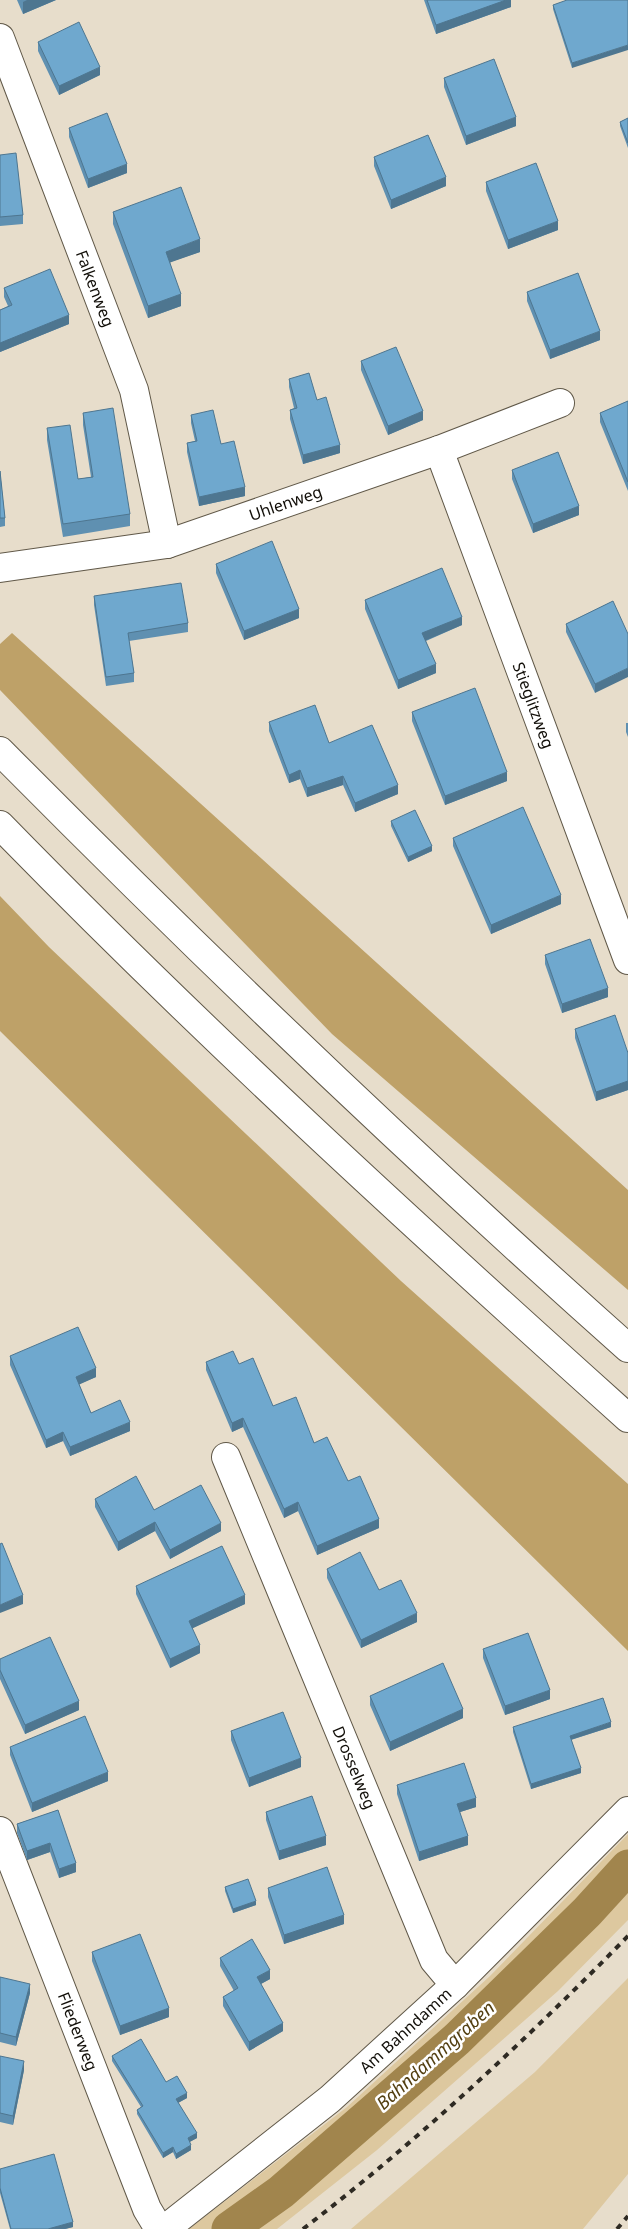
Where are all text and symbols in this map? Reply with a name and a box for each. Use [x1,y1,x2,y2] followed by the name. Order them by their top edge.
[71,247,120,330] street label: Falkenweg
[246,480,325,526] street label: Uhlenweg
[507,659,560,751] street label: Stieglitzweg
[327,1723,381,1812] street label: Drosselweg
[355,1983,456,2078] street label: Am Bahndamm
[53,1989,103,2074] street label: Fliederweg
[371,1995,499,2115] water label: Bahndammgraben

